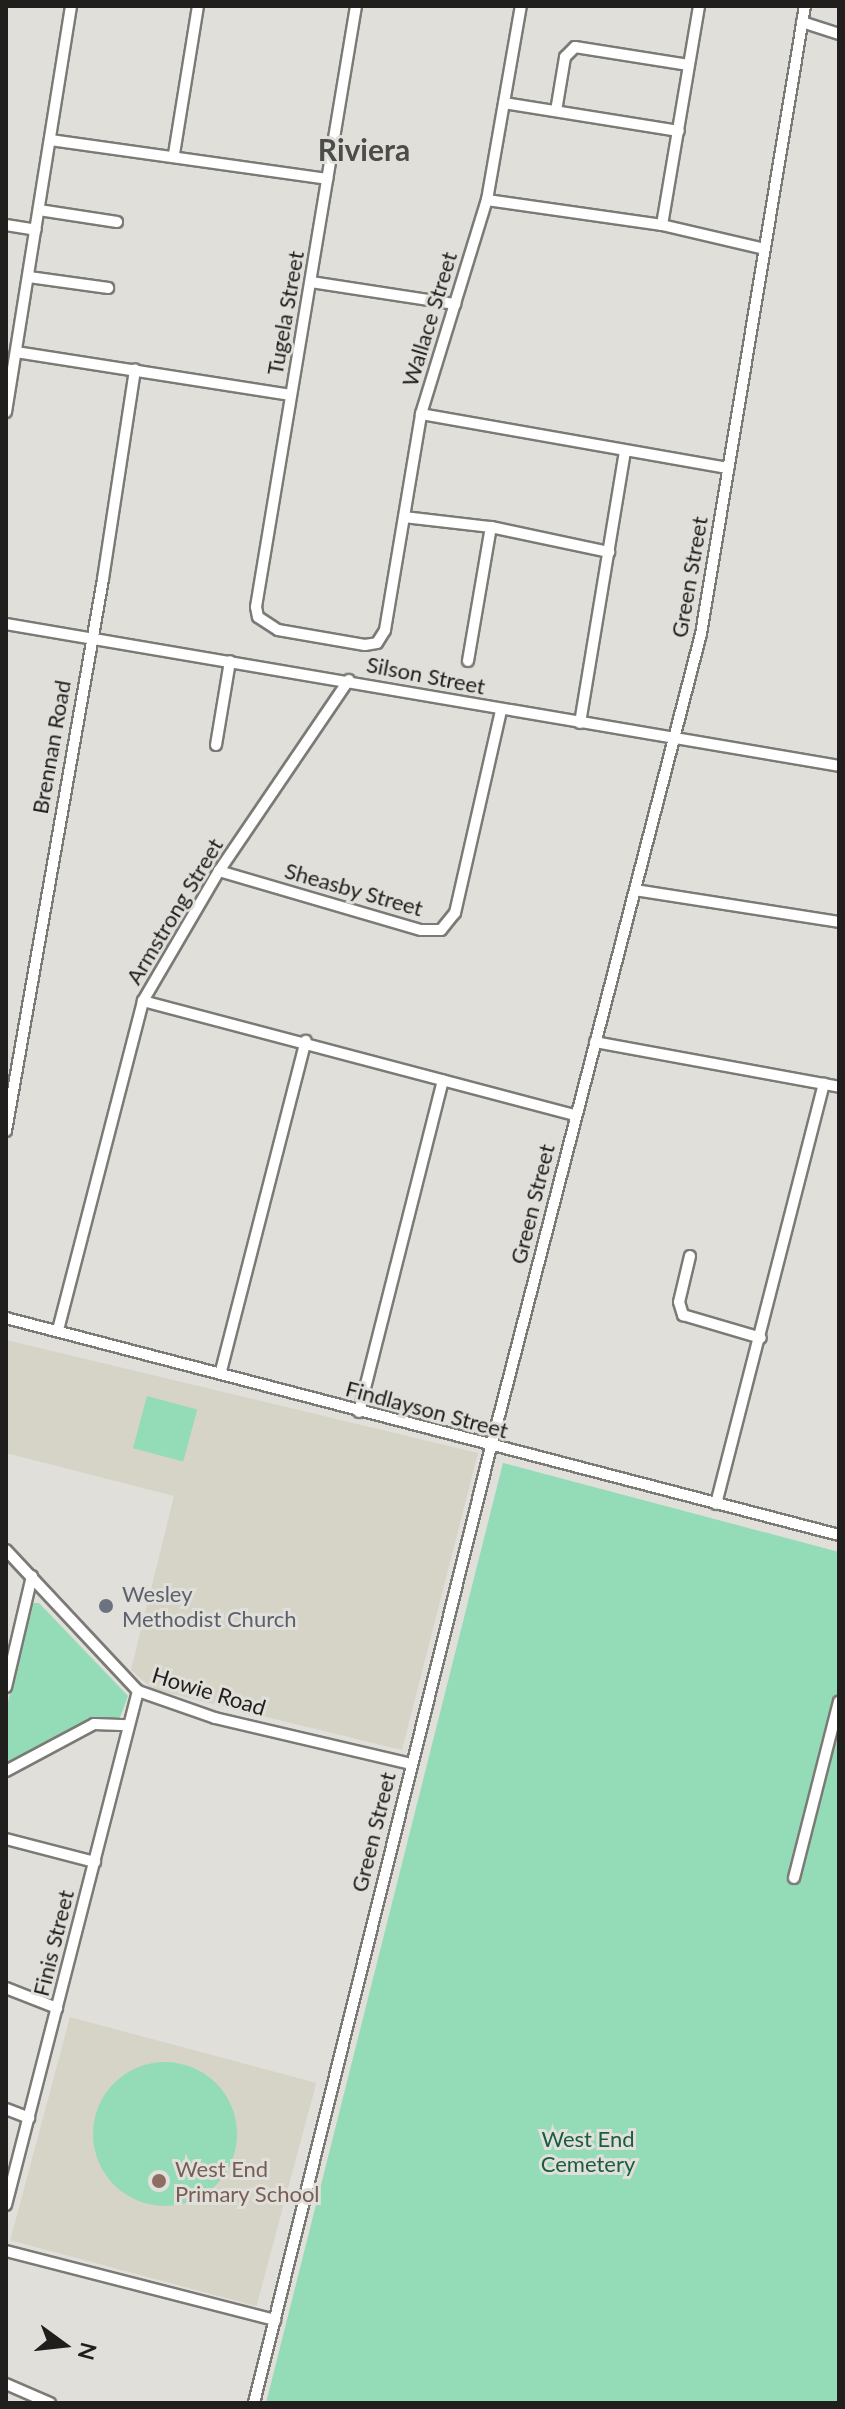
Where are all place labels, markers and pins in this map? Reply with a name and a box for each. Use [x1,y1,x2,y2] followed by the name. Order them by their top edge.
[122,1580,296,1632] place label: Wesley Methodist Church
[97,1597,115,1615] marker: Wesley Methodist Church
[175,2155,320,2206] place label: West End Primary School
[150,2172,168,2190] marker: West End Primary School

